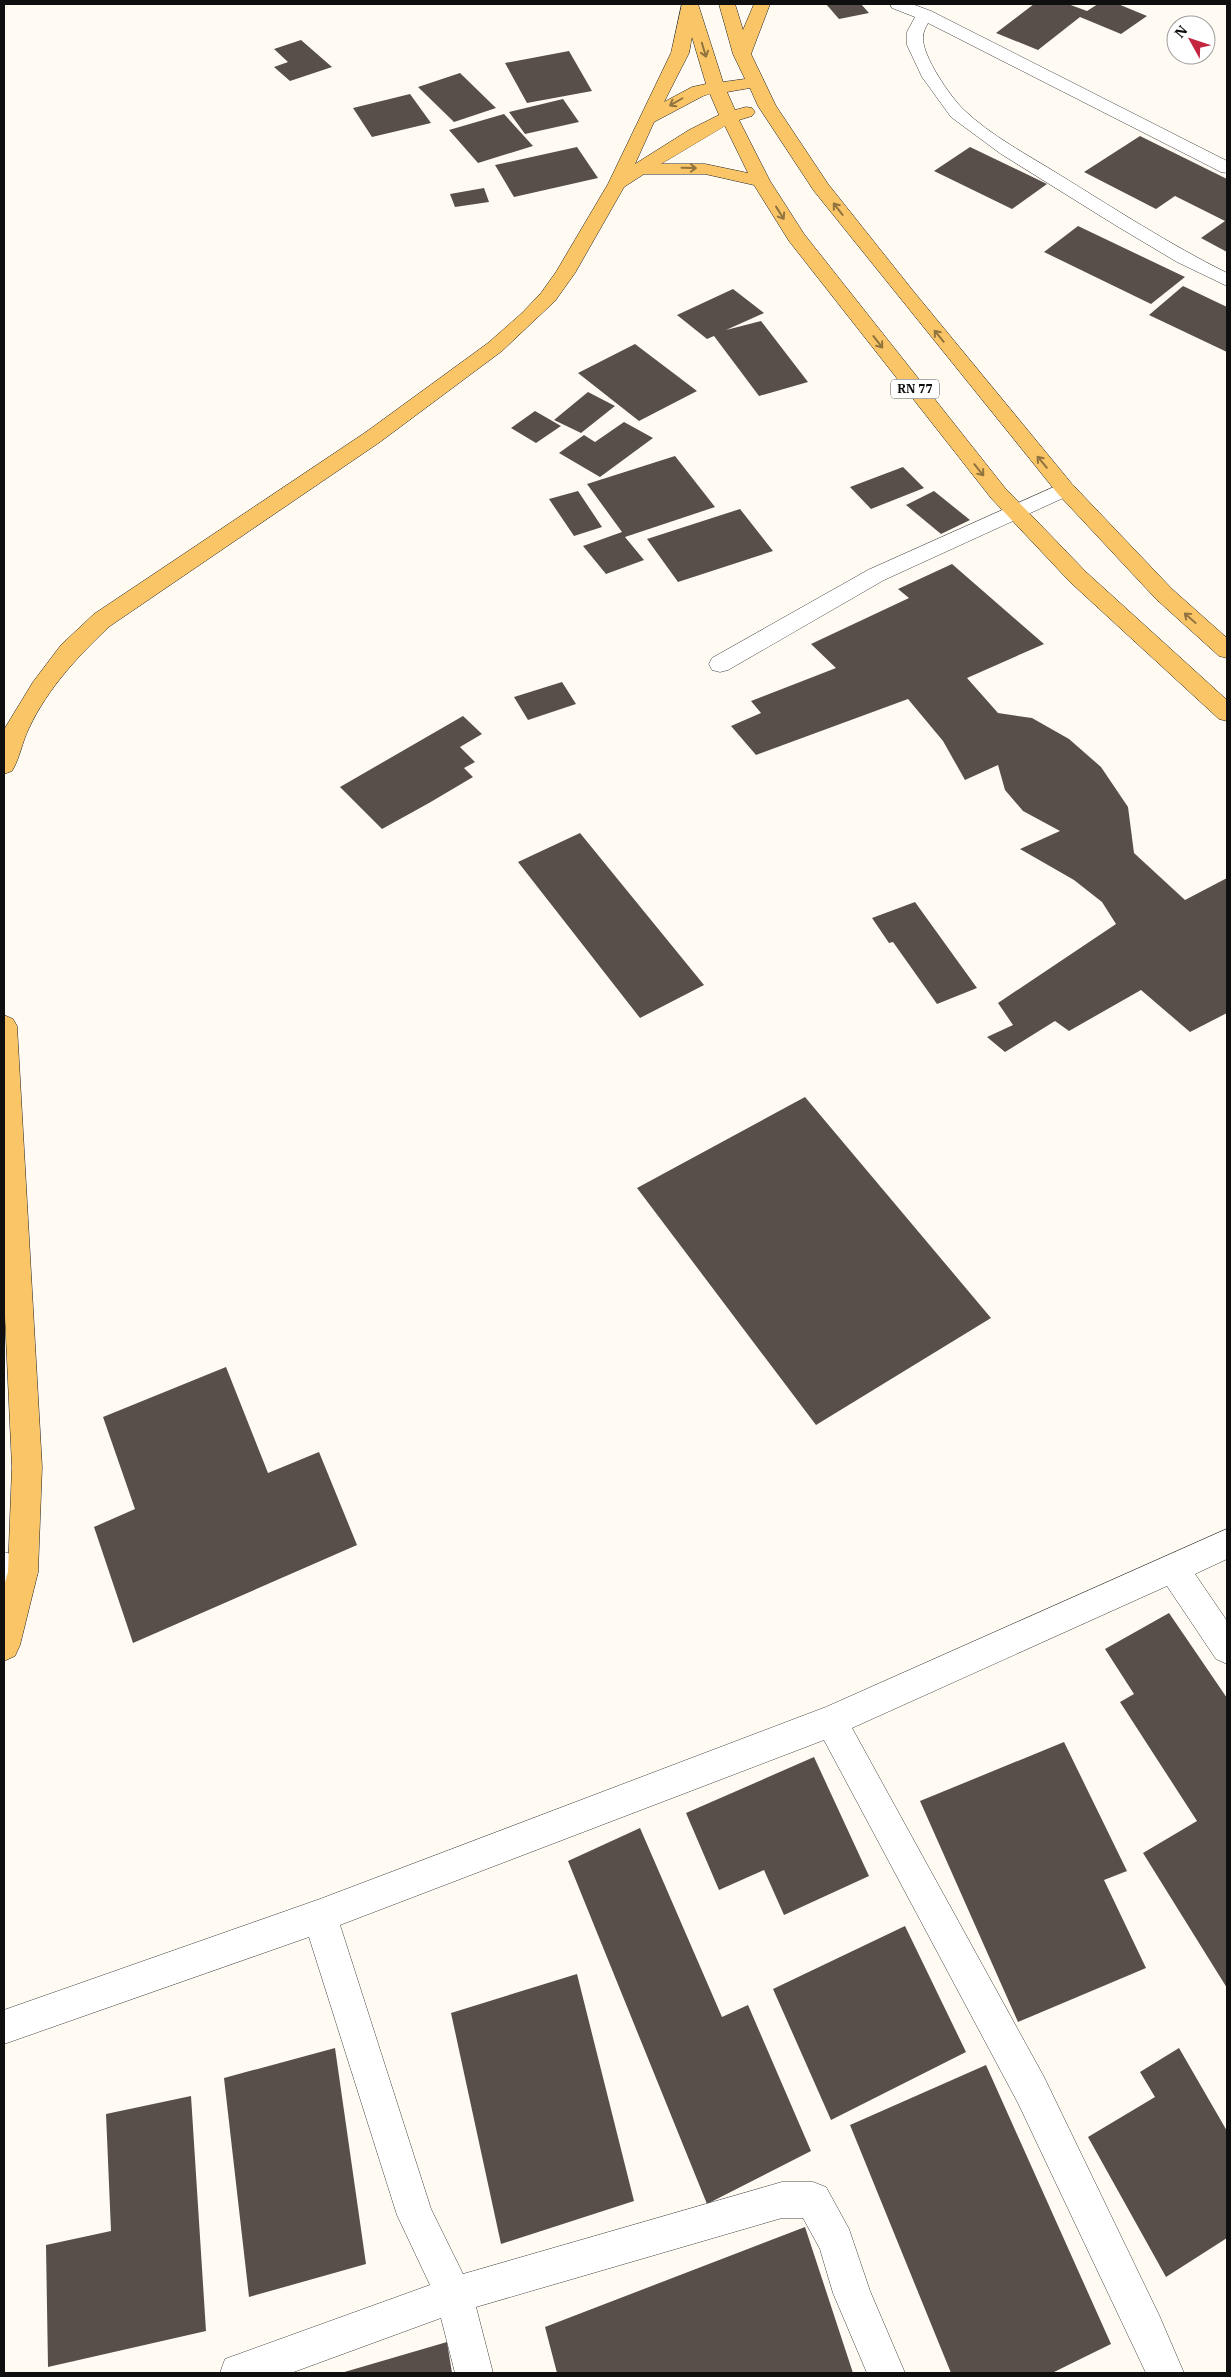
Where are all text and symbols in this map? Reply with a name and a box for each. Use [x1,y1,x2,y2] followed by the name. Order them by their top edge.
[1166,15,1216,65] north arrow
[1171,22,1191,42] text: N
[700,42,710,58] one-way arrow
[670,98,684,108] one-way arrow
[681,164,697,173] one-way arrow
[833,202,843,216] one-way arrow
[776,205,786,219] one-way arrow
[934,330,945,343] one-way arrow
[872,336,883,349] one-way arrow
[891,379,939,398] road number: RN 77
[1037,456,1048,469] one-way arrow
[974,463,985,476] one-way arrow
[1184,612,1197,623] one-way arrow

